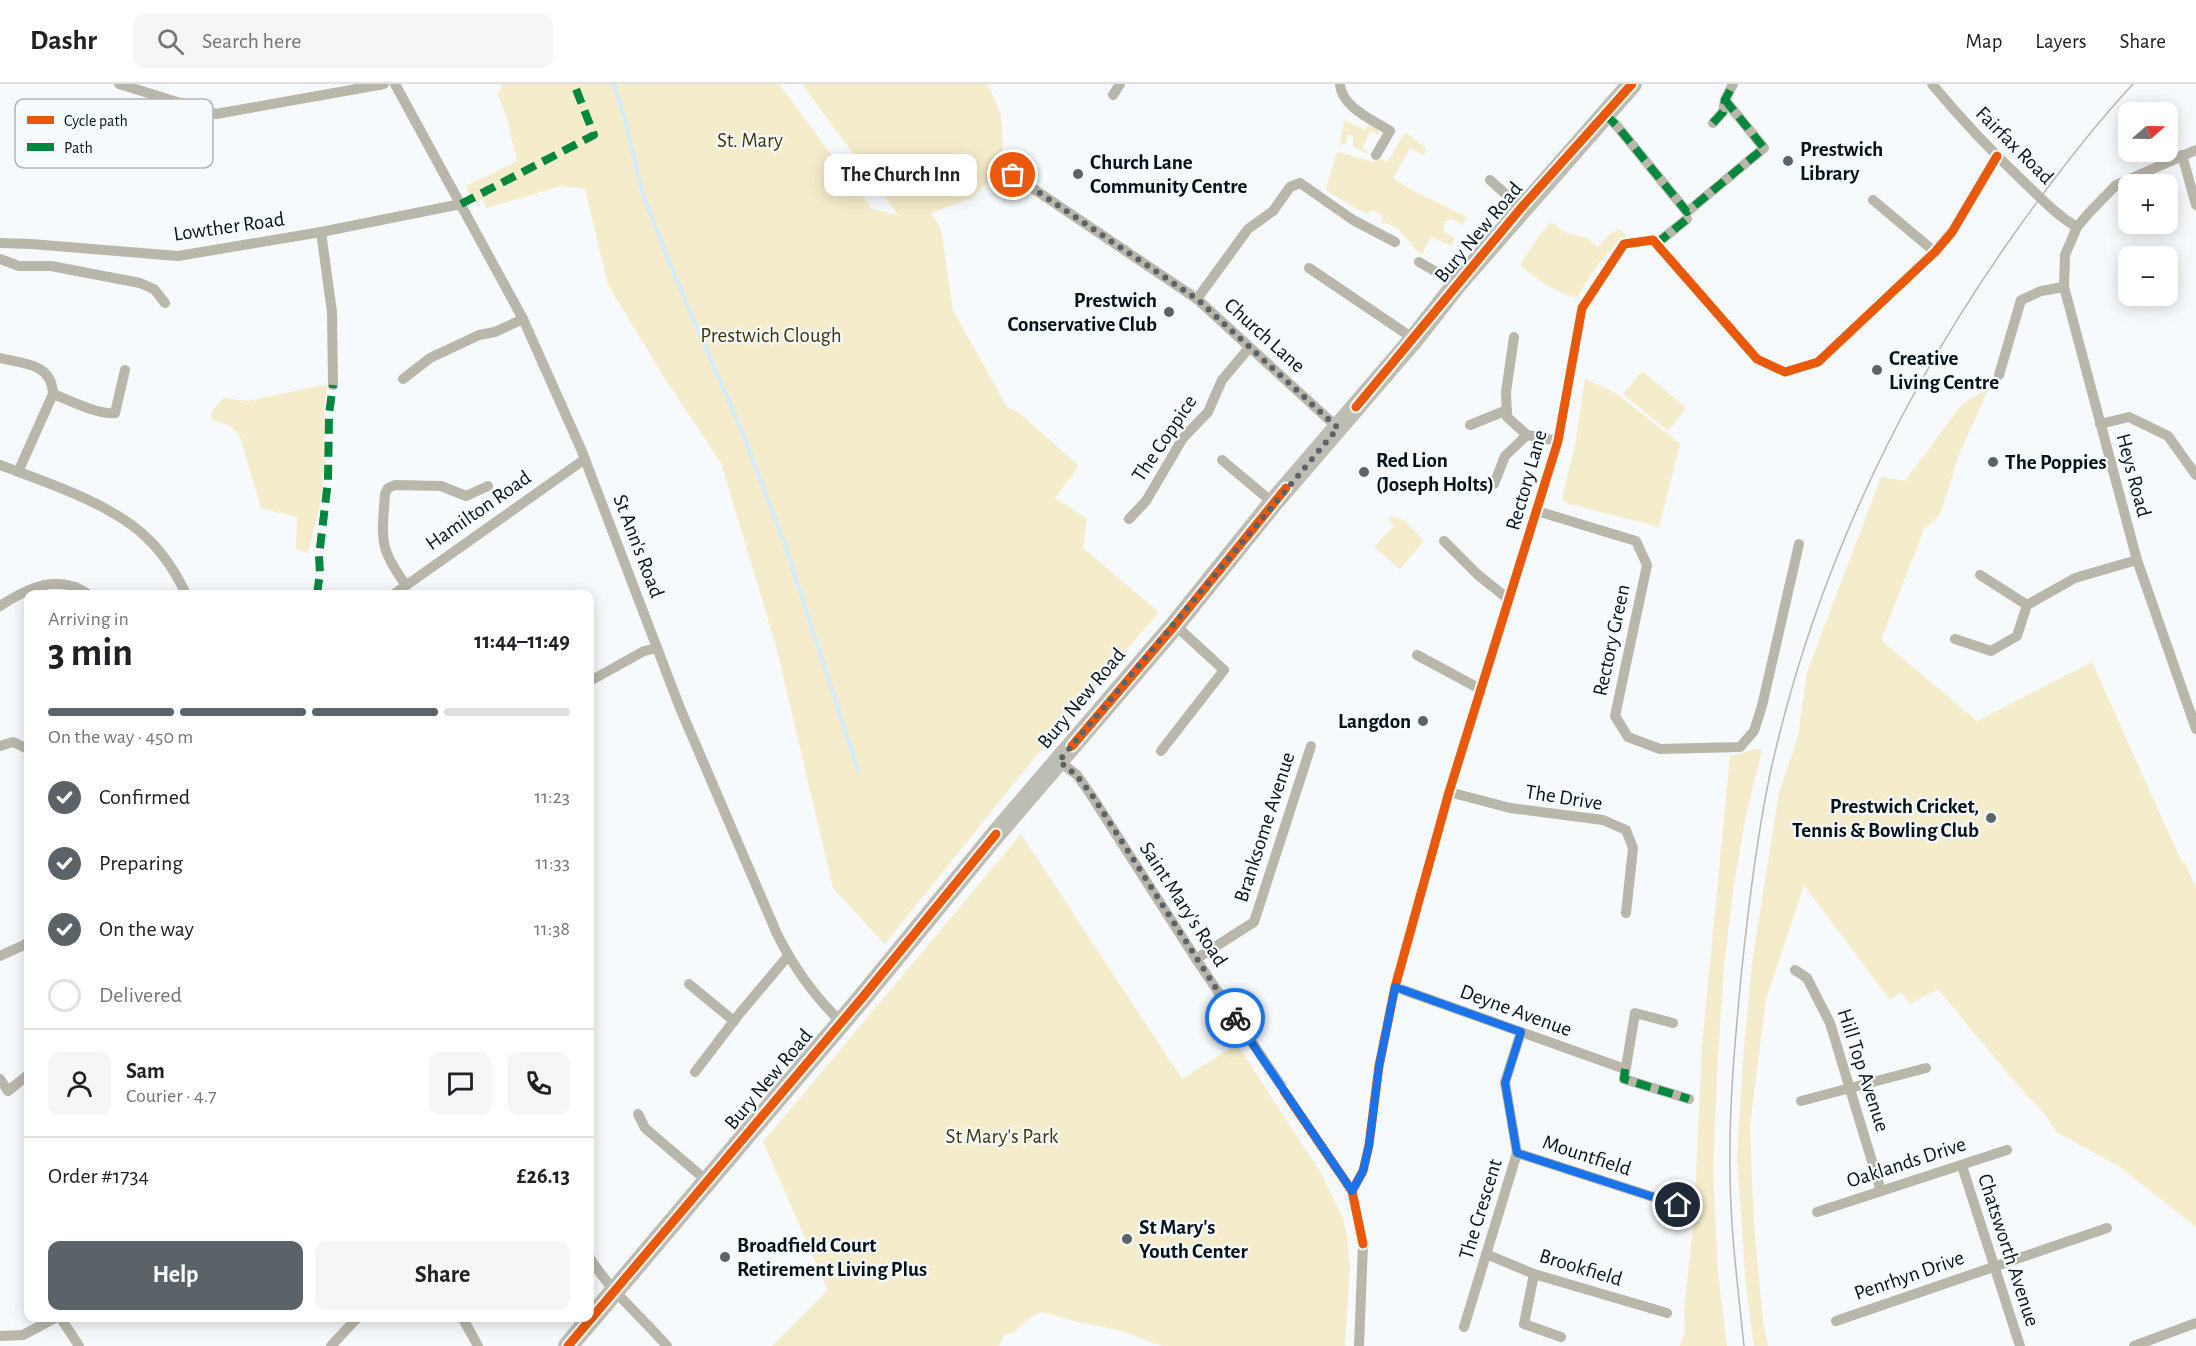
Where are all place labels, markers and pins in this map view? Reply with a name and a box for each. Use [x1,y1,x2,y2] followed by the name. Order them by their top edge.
[1800,139,1883,184] place label: Prestwich Library
[987,149,1038,200] pin
[1090,152,1248,197] place label: Church Lane Community Centre
[824,154,977,196] callout: The Church Inn
[1781,154,1795,168] marker: Prestwich Library
[1071,167,1085,181] marker: Church Lane Community Centre
[1007,290,1157,335] place label: Prestwich Conservative Club
[1162,305,1176,319] marker: Prestwich Conservative Club
[1889,348,1999,393] place label: Creative Living Centre
[1870,363,1884,377] marker: Creative Living Centre
[1376,450,1494,495] place label: Red Lion (Joseph Holts)
[2005,452,2106,473] place label: The Poppies
[1986,455,2000,469] marker: The Poppies
[1357,465,1371,479] marker: Red Lion (Joseph Holts)
[1338,711,1411,732] place label: Langdon
[1416,714,1430,728] marker: Langdon
[1792,796,1979,841] place label: Prestwich Cricket, Tennis & Bowling Club
[1984,811,1998,825] marker: Prestwich Cricket, Tennis & Bowling Club
[1652,1179,1703,1230] pin
[1139,1217,1249,1262] place label: St Mary's Youth Center
[1120,1232,1134,1246] marker: St Mary's Youth Center
[737,1235,927,1280] place label: Broadfield Court Retirement Living Plus
[718,1250,732,1264] marker: Broadfield Court Retirement Living Plus

